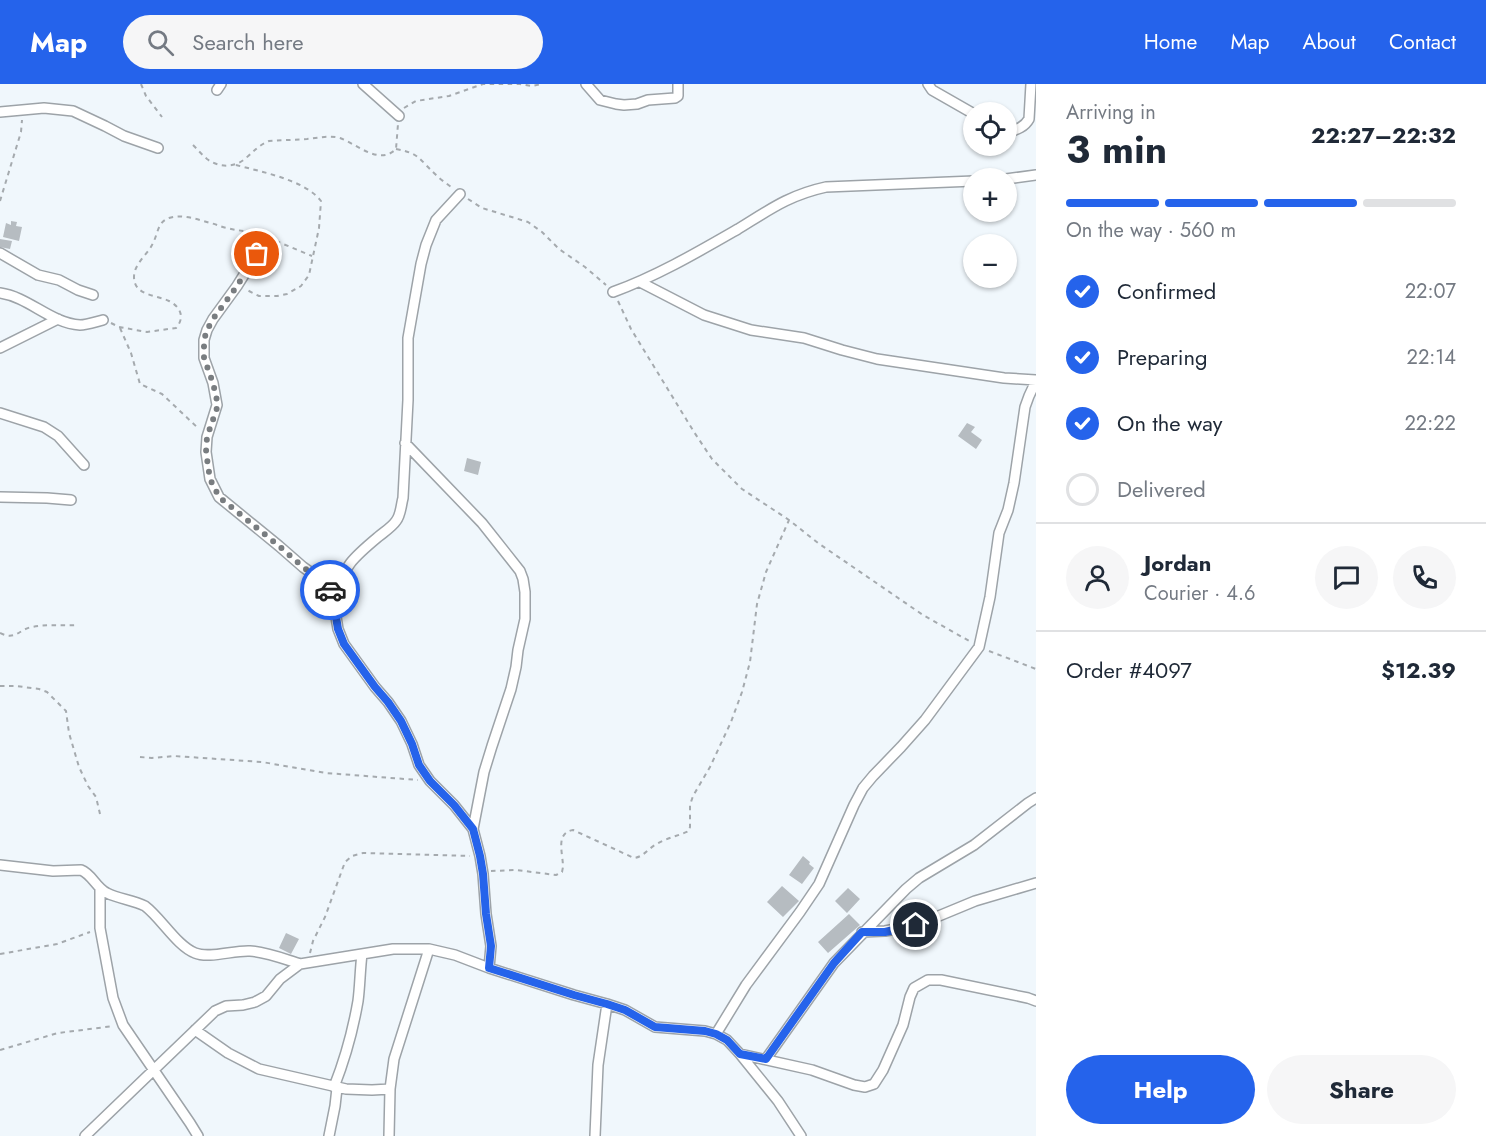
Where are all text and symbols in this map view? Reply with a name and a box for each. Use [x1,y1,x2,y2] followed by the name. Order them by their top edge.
[123,15,543,69] search box
[30,22,87,63] text: Map
[144,26,177,59] icon: search
[192,26,304,58] text: Search here
[1144,27,1197,57] text: Home
[1230,27,1270,57] text: Map
[1303,27,1356,57] text: About
[1389,27,1456,57] text: Contact
[1066,98,1156,127] text: Arriving in
[963,102,1017,288] map controls
[963,102,1017,156] button: locate
[1311,119,1456,151] text: 22:27–22:32
[1066,121,1167,178] text: 3 min
[963,168,1017,222] button: +
[1066,216,1236,245] text: On the way · 560 m
[231,228,282,279] pin
[963,234,1017,288] button: −
[240,237,273,270] icon: bag
[1066,275,1099,308] icon: check
[1117,275,1216,307] text: Confirmed
[1405,277,1456,306] text: 22:07
[1066,341,1099,374] icon: check
[1117,341,1208,373] text: Preparing
[1407,343,1456,372] text: 22:14
[1066,407,1099,440] icon: check
[1117,407,1222,439] text: On the way
[1404,409,1456,438] text: 22:22
[1117,473,1206,505] text: Delivered
[1066,546,1129,609] button: person
[1315,546,1378,609] button: chat
[1393,546,1456,609] button: phone
[1144,547,1211,579] text: Jordan
[300,560,360,620] courier
[314,574,347,607] icon: car
[1144,579,1256,608] text: Courier · 4.6
[1066,654,1192,686] text: Order #4097
[1381,654,1456,686] text: $12.39
[890,899,941,950] pin
[899,908,932,941] icon: home
[1066,1055,1255,1124] button: Help
[1267,1055,1456,1124] button: Share

